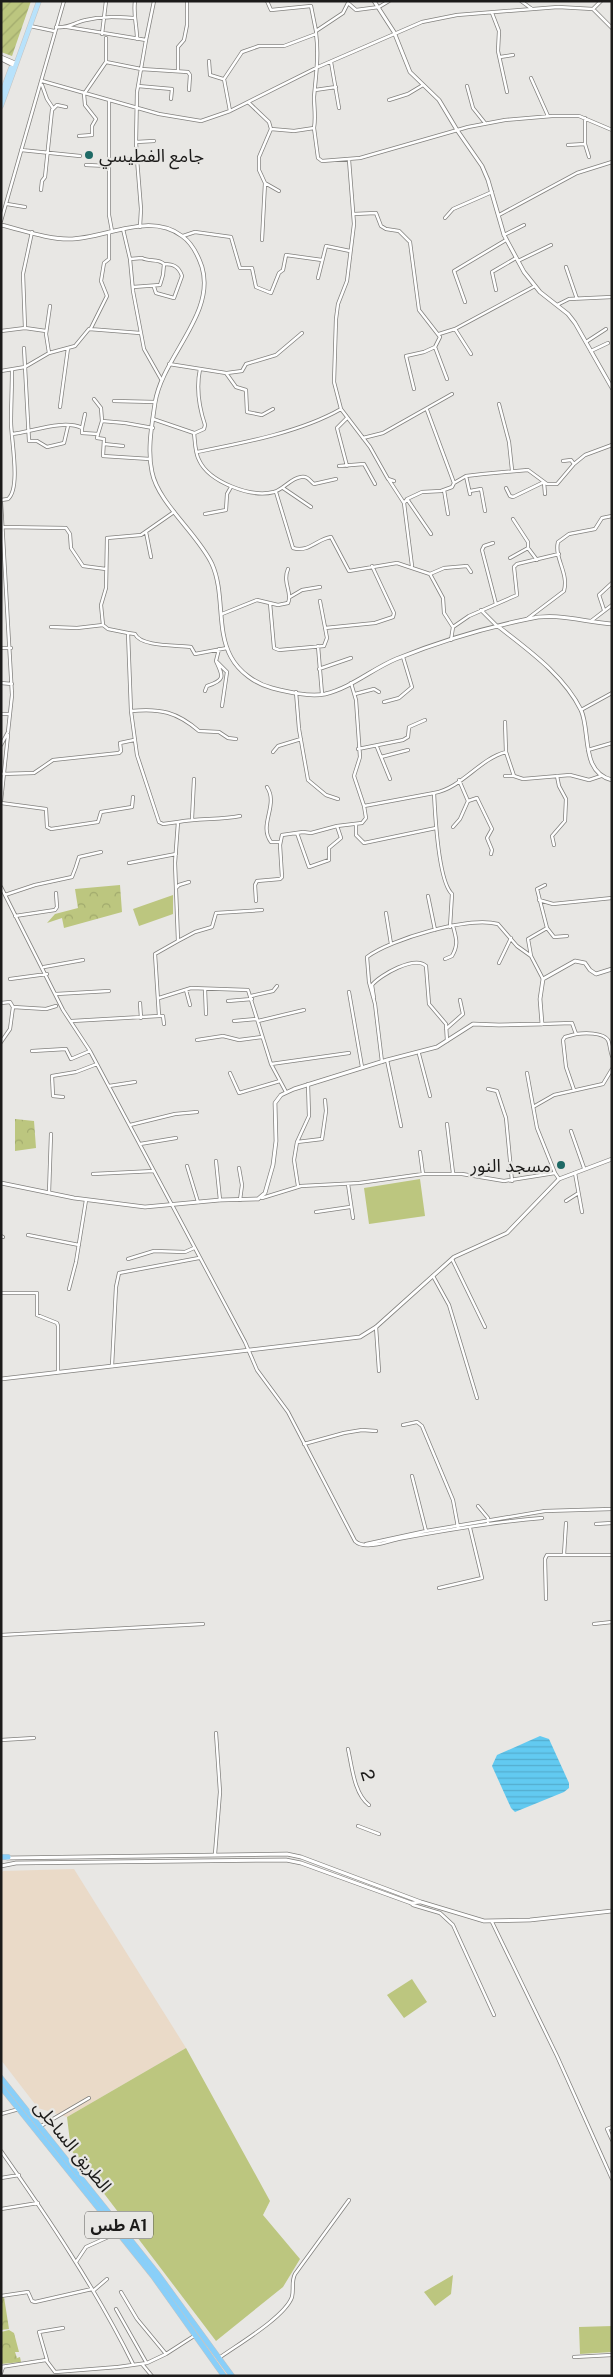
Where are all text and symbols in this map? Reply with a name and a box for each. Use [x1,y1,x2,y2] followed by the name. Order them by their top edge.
[99,145,204,170] place label: جامع الفطيسي
[83,149,95,161] marker: جامع الفطيسي
[470,1155,551,1177] place label: مسجد النور
[555,1159,567,1171] marker: مسجد النور
[356,1767,380,1783] street label: 2
[29,2096,116,2197] street label: الطريق الساحلى
[85,2212,153,2238] road number: طس A1

